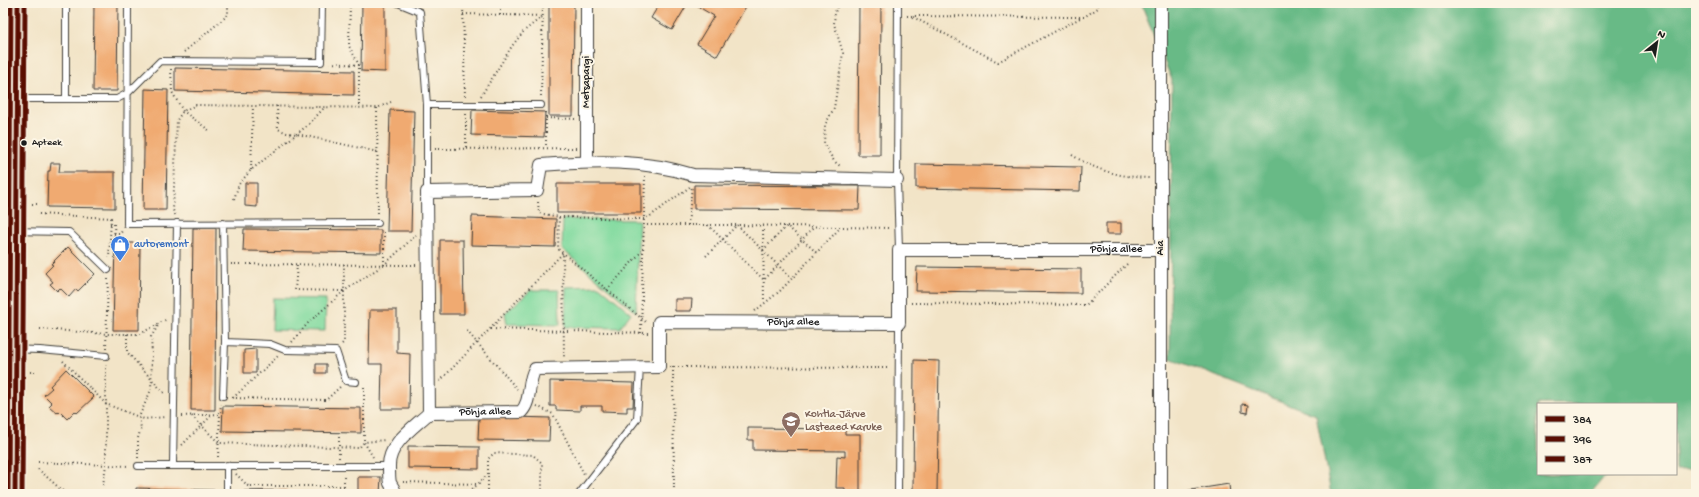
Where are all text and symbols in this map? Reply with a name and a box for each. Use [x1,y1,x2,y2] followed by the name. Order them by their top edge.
[1637,22,1677,62] north arrow
[1655,28,1667,42] text: N
[581,56,593,108] street label: Metsapargi
[32,137,63,149] place label: Apteek
[19,138,29,148] marker: Apteek
[109,234,131,262] shop icon: autoremont
[134,239,190,251] place label: autoremont
[1155,240,1167,255] street label: Aia
[1089,244,1143,256] street label: Põhja allee
[766,316,820,329] street label: Põhja allee
[1537,403,1677,475] legend
[458,406,512,419] street label: Põhja allee
[805,409,882,434] place label: Kohtla-Järve Lasteaed Karuke
[780,410,802,438] school or university icon: Kohtla-Järve Lasteaed Karuke
[1572,414,1592,428] text: 384
[1572,434,1592,448] text: 396
[1572,454,1593,468] text: 387

